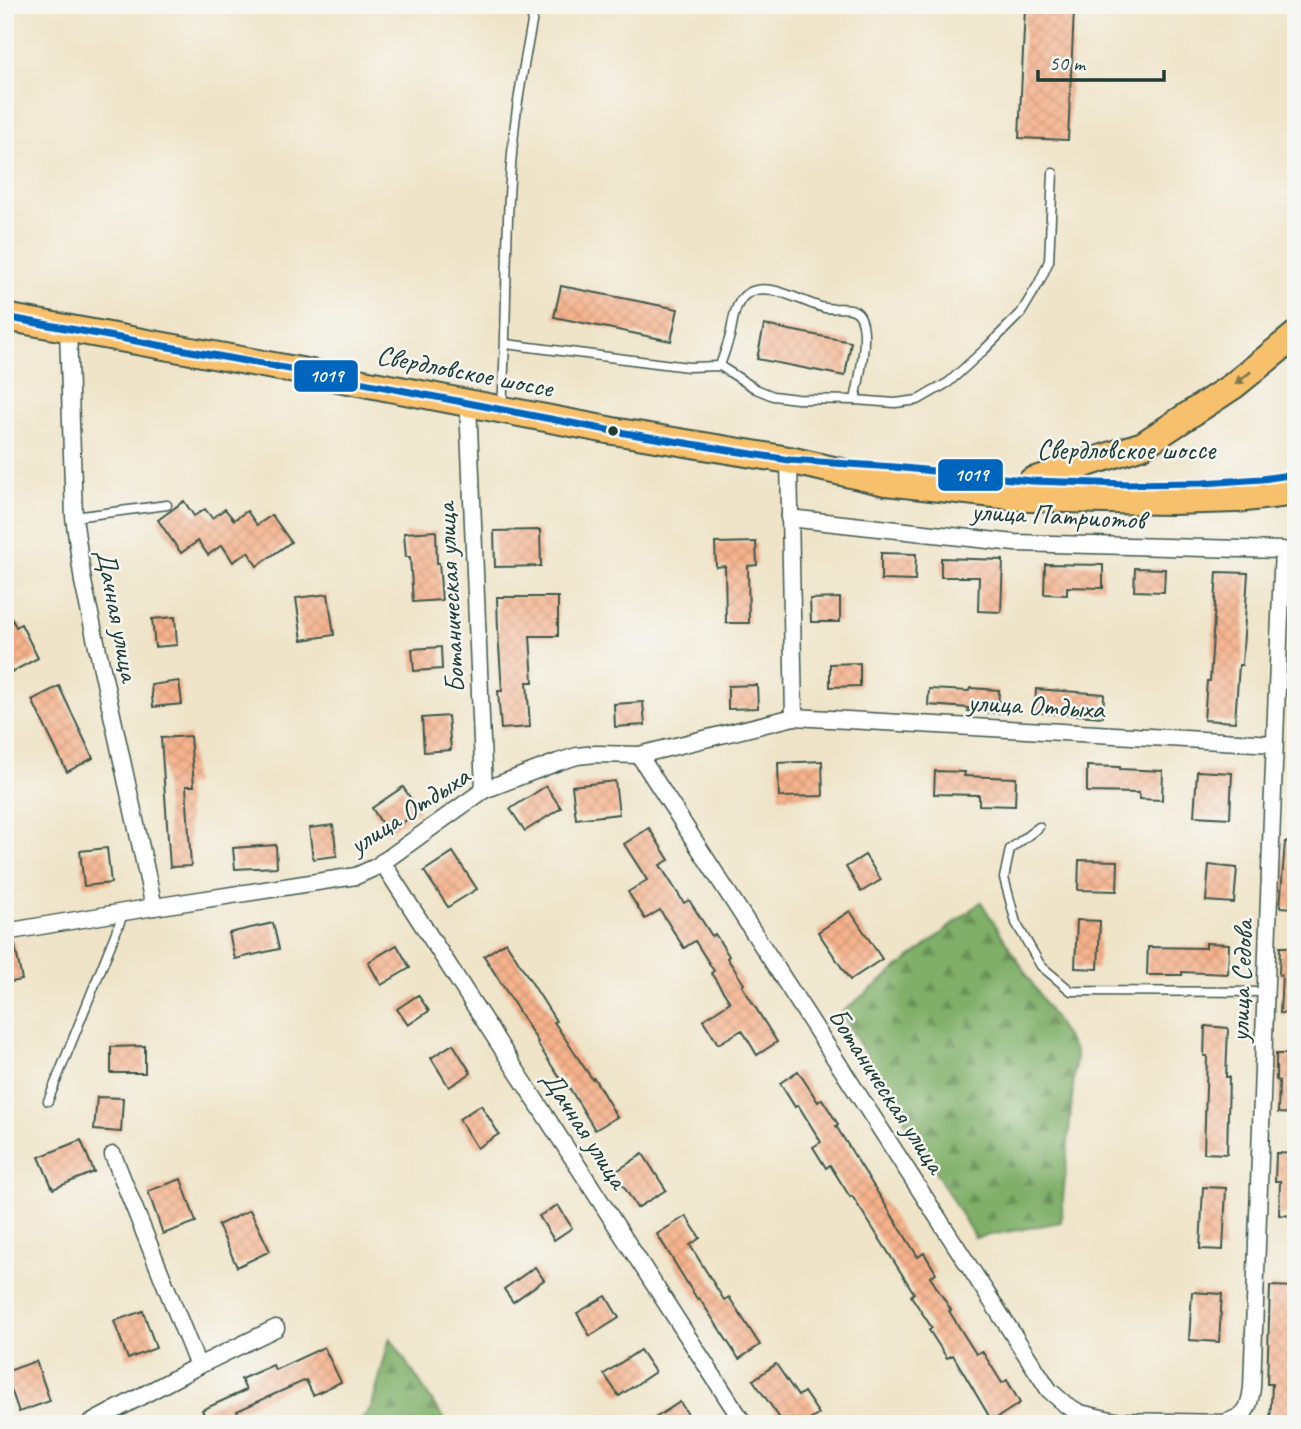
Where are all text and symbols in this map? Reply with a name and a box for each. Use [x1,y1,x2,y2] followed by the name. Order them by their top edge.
[1038,38,1164,82] scale bar
[1049,50,1087,76] text: 50 m
[374,337,558,406] street label: Свердловское шоссе
[293,359,359,393] line badge: 1019
[309,364,346,388] text: 1019
[1234,370,1251,385] one-way arrow
[606,424,620,438] unlabelled marker
[1037,432,1217,467] street label: Свердловское шоссе
[937,458,1004,492] line badge: 1019
[954,463,991,487] text: 1019
[968,493,1151,537] street label: улица Патриотов
[427,499,472,694] street label: Ботаническая улица
[88,546,148,686] street label: Дачная улица
[965,684,1107,726] street label: улица Отдыха
[340,757,477,863] street label: улица Отдыха
[1221,917,1261,1045] street label: улица Седова
[820,1001,955,1182] street label: Ботаническая улица
[534,1063,637,1197] street label: Дачная улица

